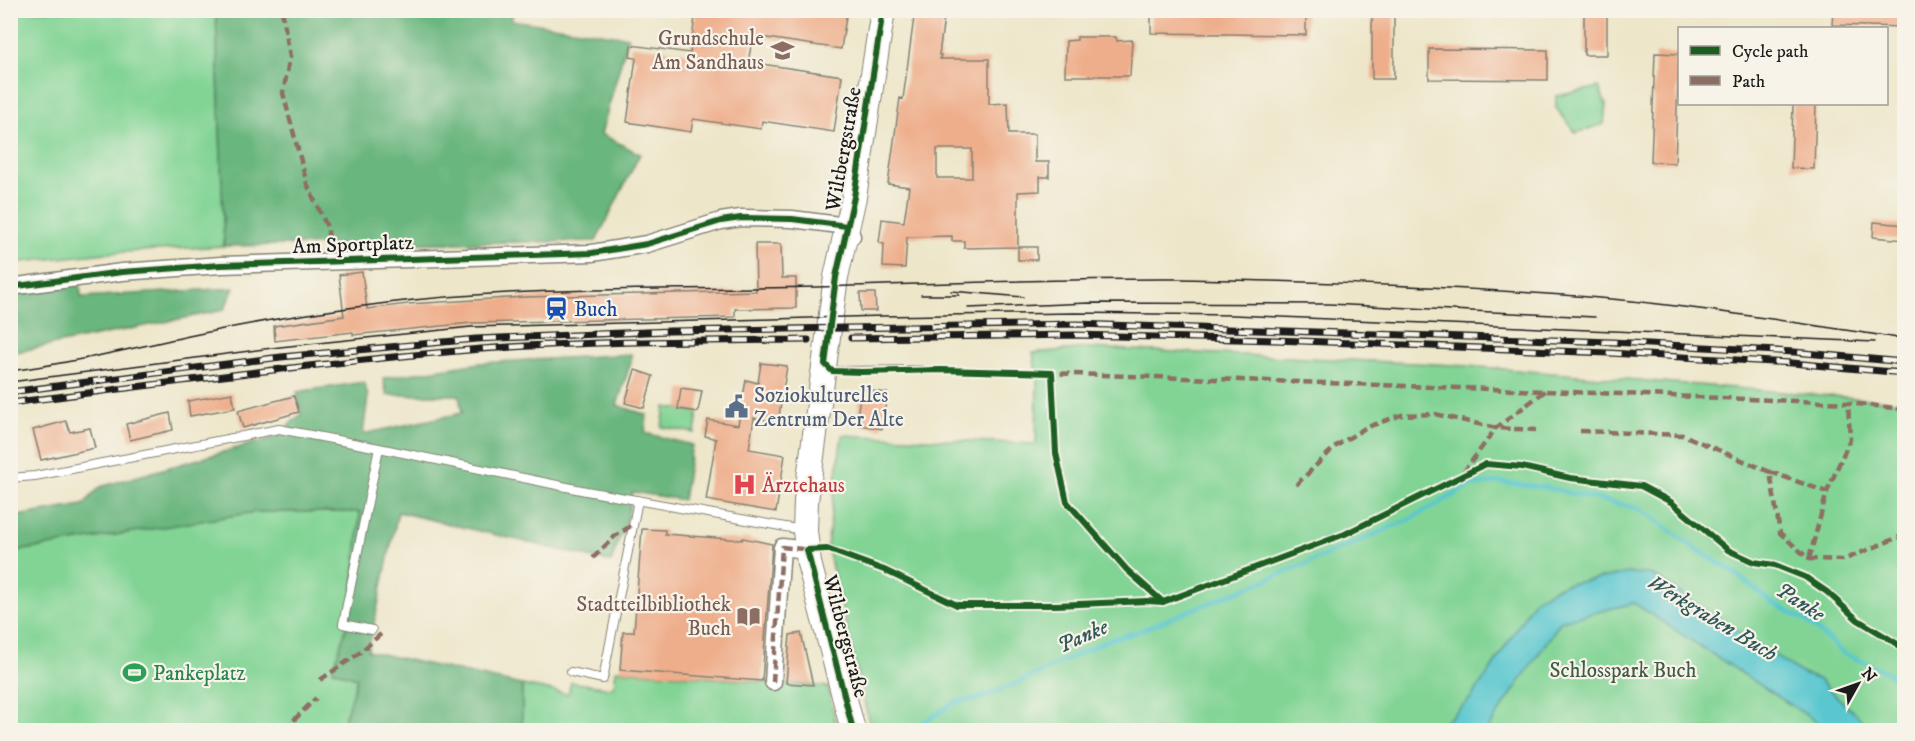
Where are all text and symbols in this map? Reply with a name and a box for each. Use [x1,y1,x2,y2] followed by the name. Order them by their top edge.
[652,26,764,76] place label: Grundschule Am Sandhaus
[1678,27,1888,105] legend
[769,37,795,63] school or university icon: Grundschule Am Sandhaus
[1732,41,1809,63] text: Cycle path
[1732,71,1766,93] text: Path
[820,85,868,214] street label: Wiltbergstraße
[292,230,414,260] street label: Am Sportplatz
[543,296,569,322] station icon: Buch
[574,297,618,323] place label: Buch
[754,383,904,433] place label: Soziokulturelles Zentrum Der Alte
[723,394,749,420] public building icon: Soziokulturelles Zentrum Der Alte
[731,472,757,498] hospital icon: Ärztehaus
[762,472,845,499] place label: Ärztehaus
[1642,569,1782,668] water label: Werkgraben Buch
[816,571,874,701] street label: Wiltbergstraße
[1771,577,1830,628] water label: Panke
[576,592,732,642] place label: Stadtteilbibliothek Buch
[736,603,762,629] library icon: Stadtteilbibliothek Buch
[1053,613,1113,659] water label: Panke
[1828,654,1888,714] north arrow
[1549,658,1697,684] park label: Schlosspark Buch
[122,660,148,686] sports icon: Pankeplatz
[153,661,246,687] place label: Pankeplatz
[1857,664,1881,686] text: N

